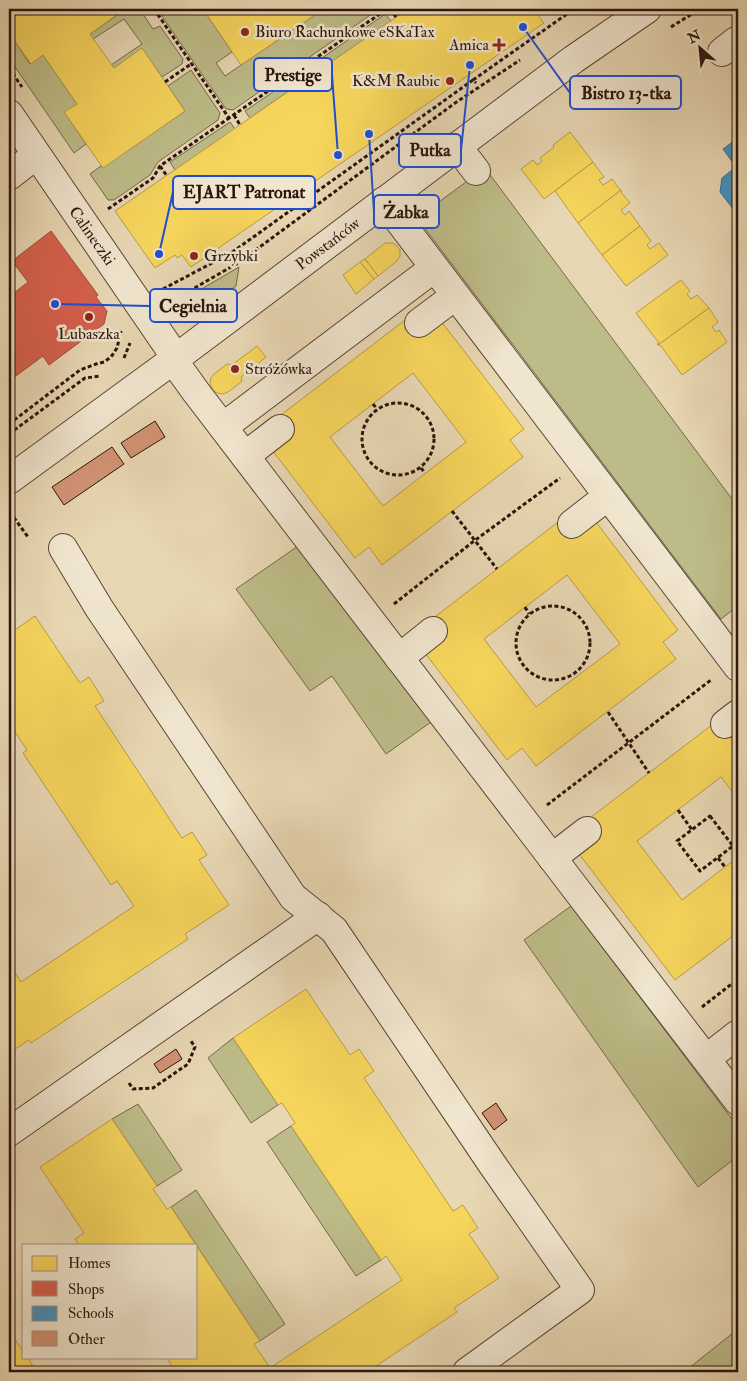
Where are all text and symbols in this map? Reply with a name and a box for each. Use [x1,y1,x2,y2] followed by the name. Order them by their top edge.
[255,22,434,42] place label: Biuro Rachunkowe eSKaTax
[674,22,724,72] north arrow
[239,26,251,38] marker: Biuro Rachunkowe eSKaTax
[684,26,704,48] text: N
[448,35,489,55] place label: Amica
[493,39,505,51] marker: Amica
[254,58,332,91] callout: Prestige
[264,64,322,87] text: Prestige
[352,71,441,91] place label: K&M Raubic
[444,75,456,87] marker: K&M Raubic
[570,76,681,109] callout: Bistro 13-tka
[581,82,672,105] text: Bistro 13-tka
[399,134,461,167] callout: Putka
[409,139,451,162] text: Putka
[173,176,315,209] callout: EJART Patronat
[183,181,305,204] text: EJART Patronat
[374,195,439,228] callout: Żabka
[383,200,429,224] text: Żabka
[64,203,120,269] street label: Calineczki
[292,213,365,275] street label: Powstańców
[204,246,258,266] place label: Grzybki
[188,250,200,262] marker: Grzybki
[150,289,237,322] callout: Cegielnia
[159,295,228,318] text: Cegielnia
[83,311,95,323] marker: Lubaszka
[58,324,120,344] place label: Lubaszka
[245,359,312,379] place label: Stróżówka
[229,363,241,375] marker: Stróżówka
[22,1244,198,1358] legend
[68,1254,110,1273] text: Homes
[68,1280,104,1300] text: Shops
[68,1304,114,1323] text: Schools
[68,1330,105,1349] text: Other

